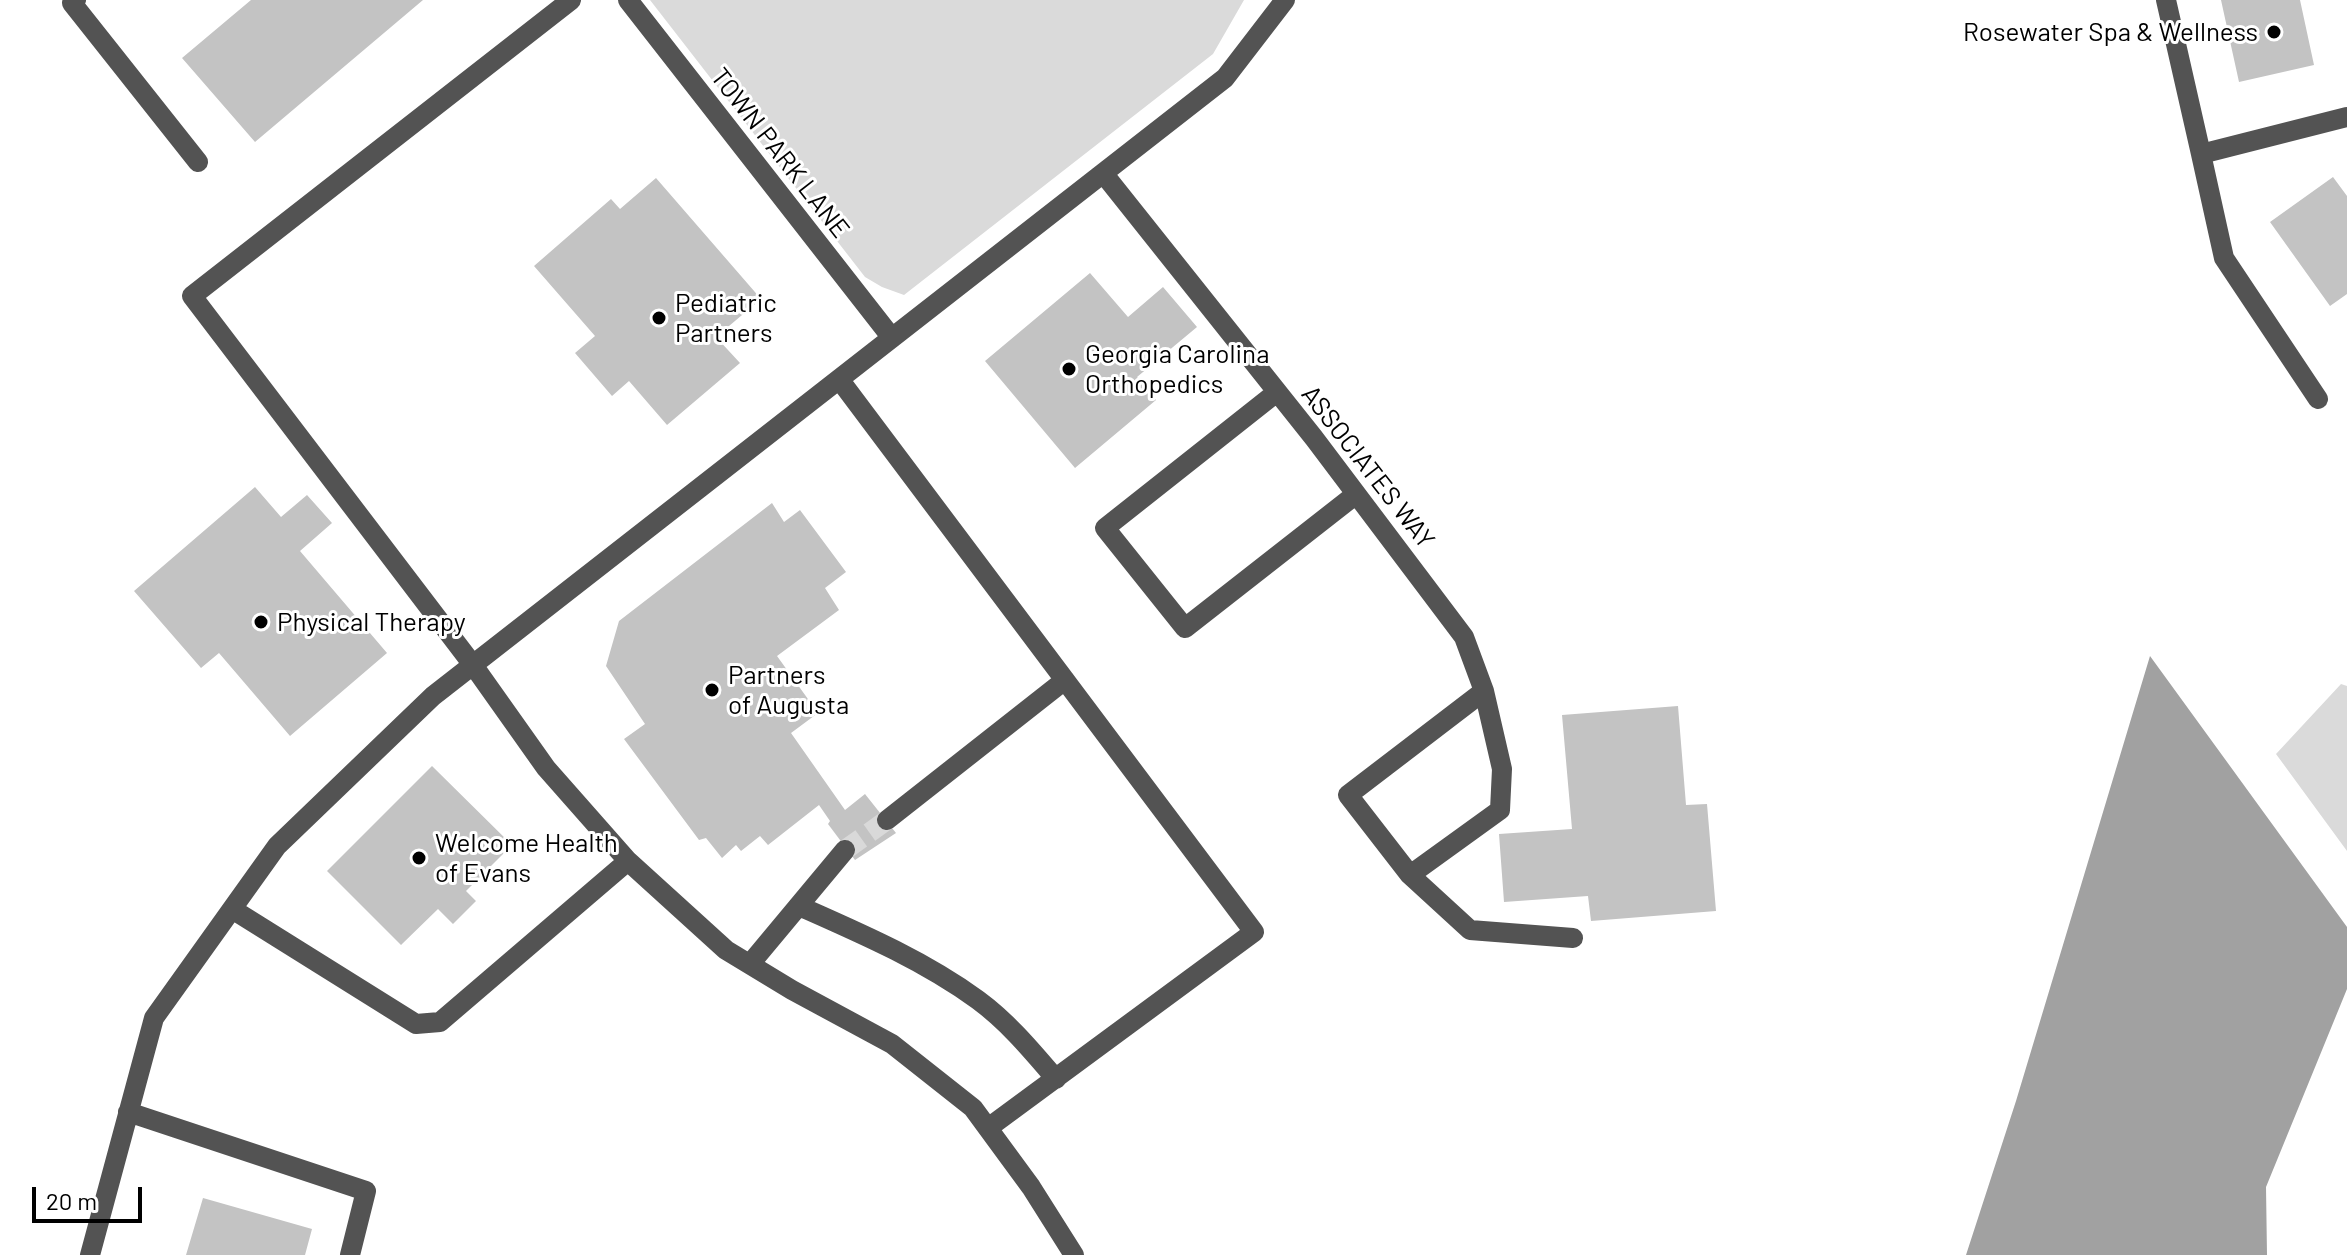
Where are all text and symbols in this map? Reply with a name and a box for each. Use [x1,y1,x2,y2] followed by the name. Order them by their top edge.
[1963,16,2258,48] place label: Rosewater Spa & Wellness
[2265,23,2283,41] marker: Rosewater Spa & Wellness
[704,62,856,244] street label: TOWN PARK LANE
[675,287,777,348] place label: Pediatric Partners
[650,309,668,327] marker: Pediatric Partners
[1085,338,1269,400] place label: Georgia Carolina Orthopedics
[1060,360,1078,378] marker: Georgia Carolina Orthopedics
[1295,379,1441,555] street label: ASSOCIATES WAY
[277,606,466,638] place label: Physical Therapy
[252,613,270,631] marker: Physical Therapy
[728,659,849,720] place label: Partners of Augusta
[703,681,721,699] marker: Partners of Augusta
[435,827,618,888] place label: Welcome Health of Evans
[410,849,428,867] marker: Welcome Health of Evans
[36,1171,146,1221] scale bar
[46,1186,97,1215] text: 20 m

